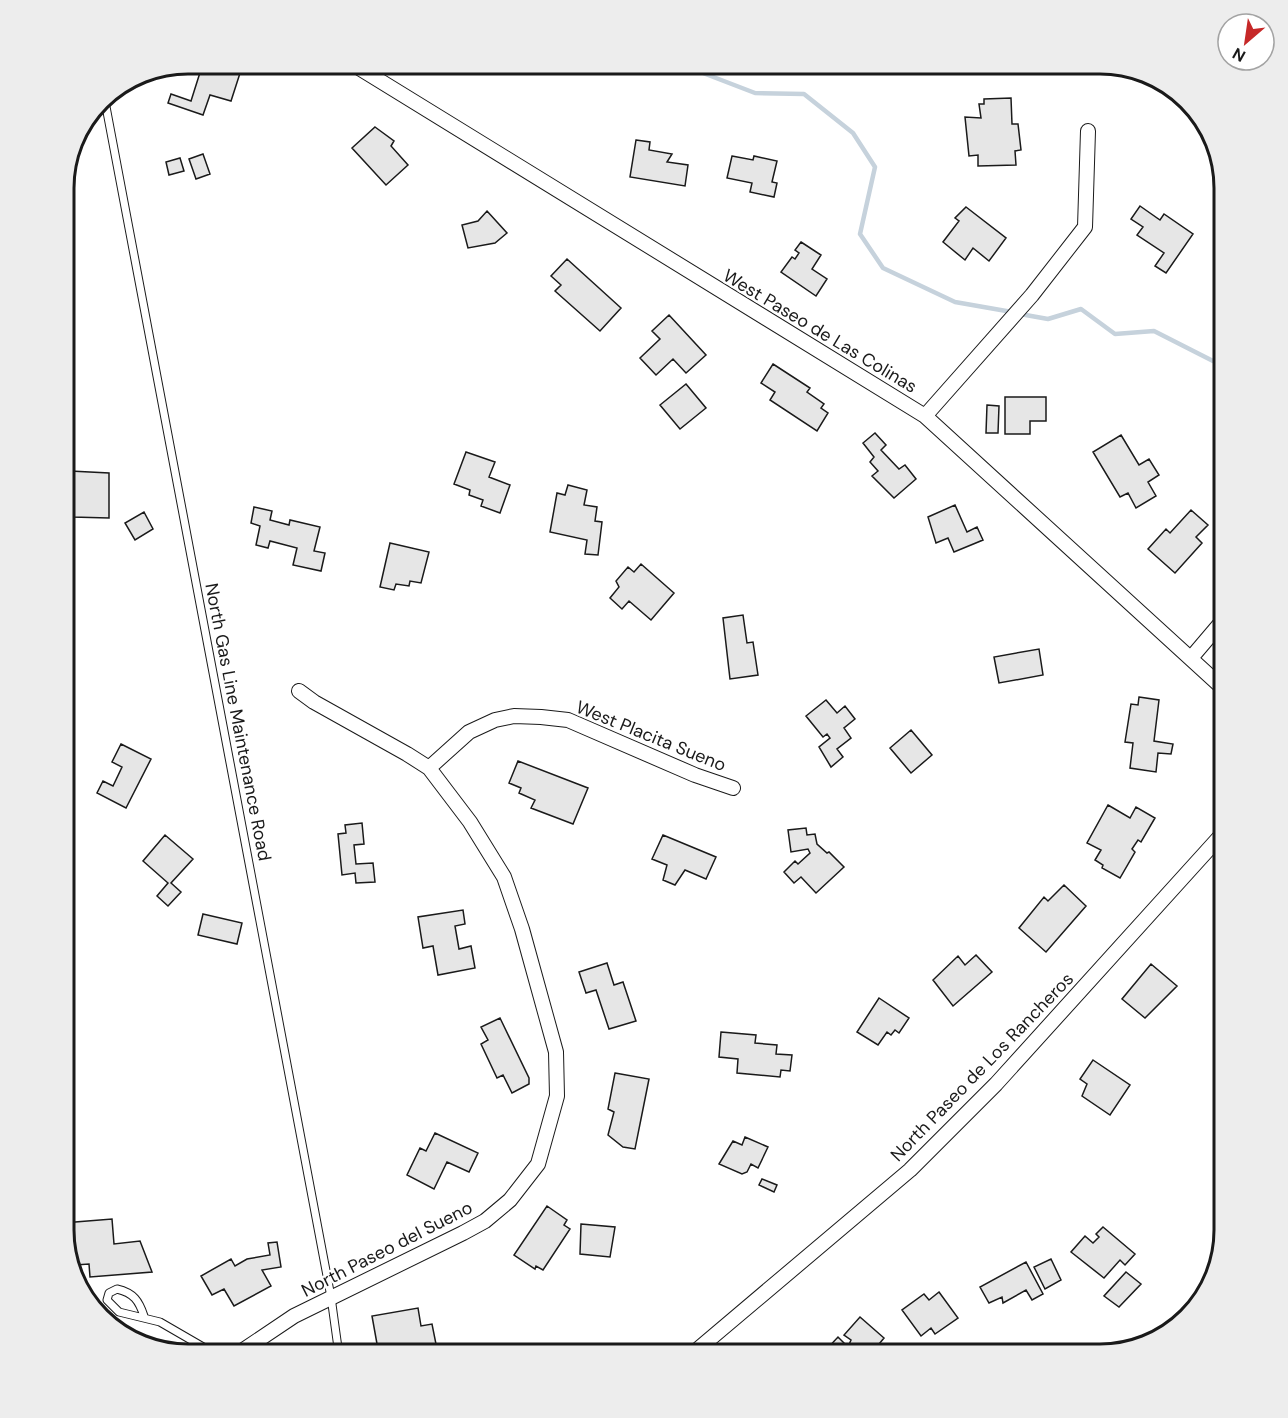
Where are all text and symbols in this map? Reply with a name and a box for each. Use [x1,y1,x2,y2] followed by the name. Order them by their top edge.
[1216,12,1276,72] north arrow
[1229,43,1249,67] text: N
[719,263,921,399] street label: West Paseo de Las Colinas
[199,581,277,863] street label: North Gas Line Maintenance Road
[572,695,730,777] street label: West Placita Sueno
[885,967,1079,1167] street label: North Paseo de Los Rancheros
[297,1195,477,1303] street label: North Paseo del Sueno

